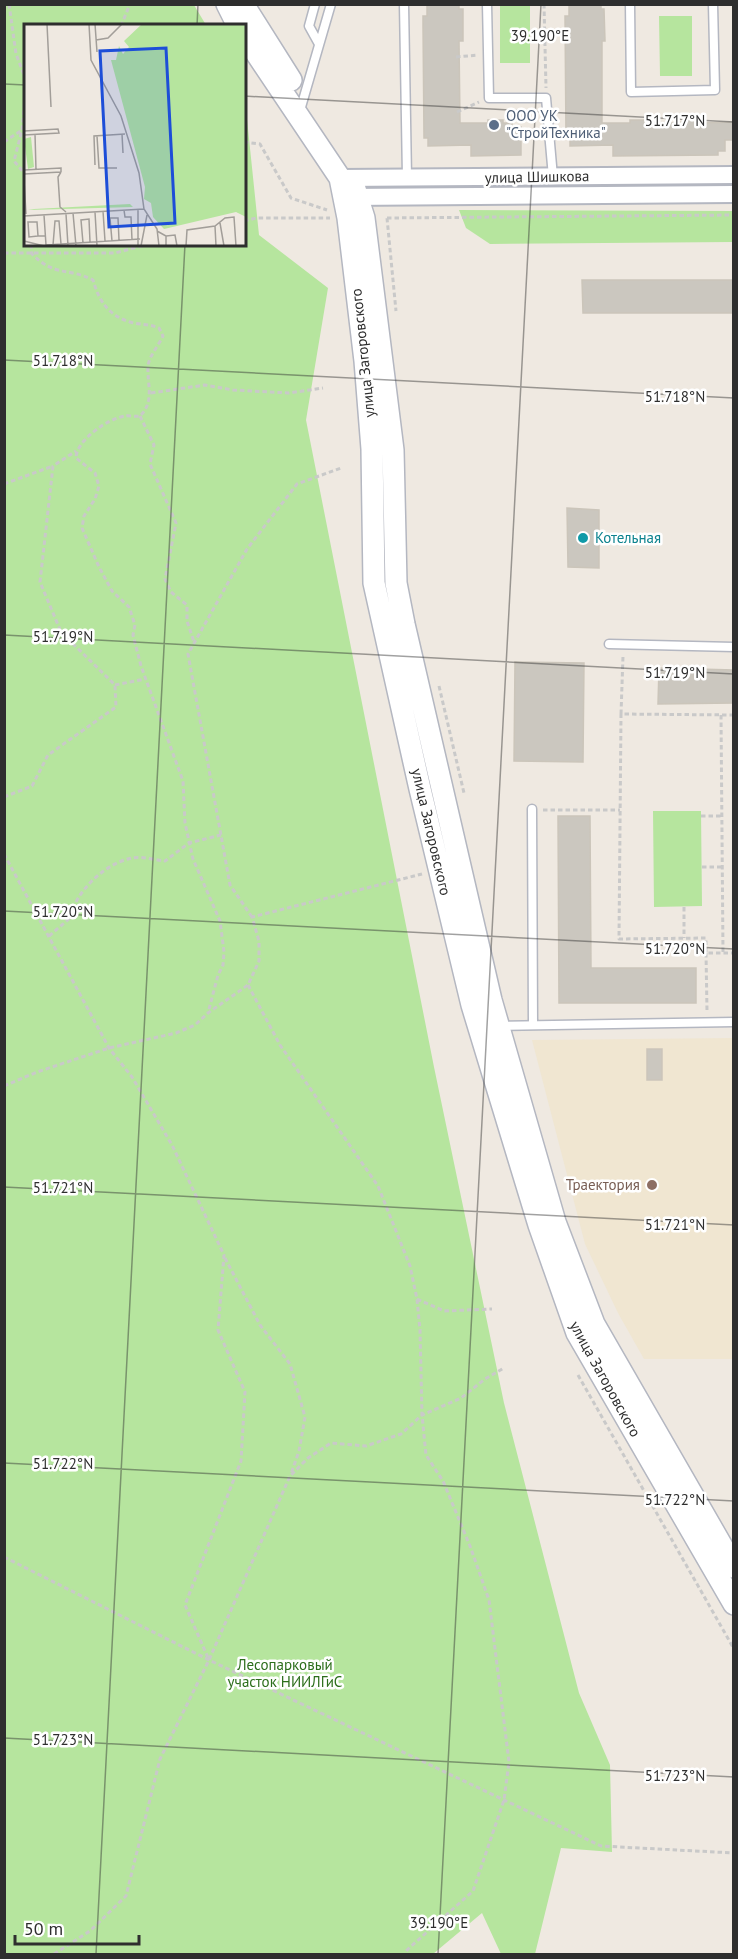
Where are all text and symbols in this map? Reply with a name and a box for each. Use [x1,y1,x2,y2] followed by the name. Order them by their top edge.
[24,24,246,246] inset map
[511,26,569,45] text: 39.190°E
[506,106,606,142] place label: ООО УК "СтройТехника"
[645,111,705,130] text: 51.717°N
[487,118,501,132] marker: ООО УК "СтройТехника"
[485,166,589,187] street label: улица Шишкова
[346,287,379,419] street label: улица Загоровского
[33,351,93,370] text: 51.718°N
[645,387,705,406] text: 51.718°N
[595,528,661,547] place label: Котельная
[576,531,590,545] marker: Котельная
[33,627,93,646] text: 51.719°N
[645,663,705,682] text: 51.719°N
[408,766,455,897] street label: улица Загоровского
[33,902,93,921] text: 51.720°N
[645,939,705,958] text: 51.720°N
[566,1175,640,1194] place label: Траектория
[33,1178,93,1197] text: 51.721°N
[645,1178,659,1192] marker: Траектория
[645,1215,705,1234] text: 51.721°N
[566,1317,645,1440] street label: улица Загоровского
[33,1454,93,1473] text: 51.722°N
[645,1490,705,1509] text: 51.722°N
[228,1655,342,1691] park label: Лесопарковый участок НИИЛГиС
[33,1730,93,1749] text: 51.723°N
[645,1766,705,1785] text: 51.723°N
[15,1908,140,1946] scale bar
[410,1913,468,1932] text: 39.190°E
[24,1917,63,1940] text: 50 m

